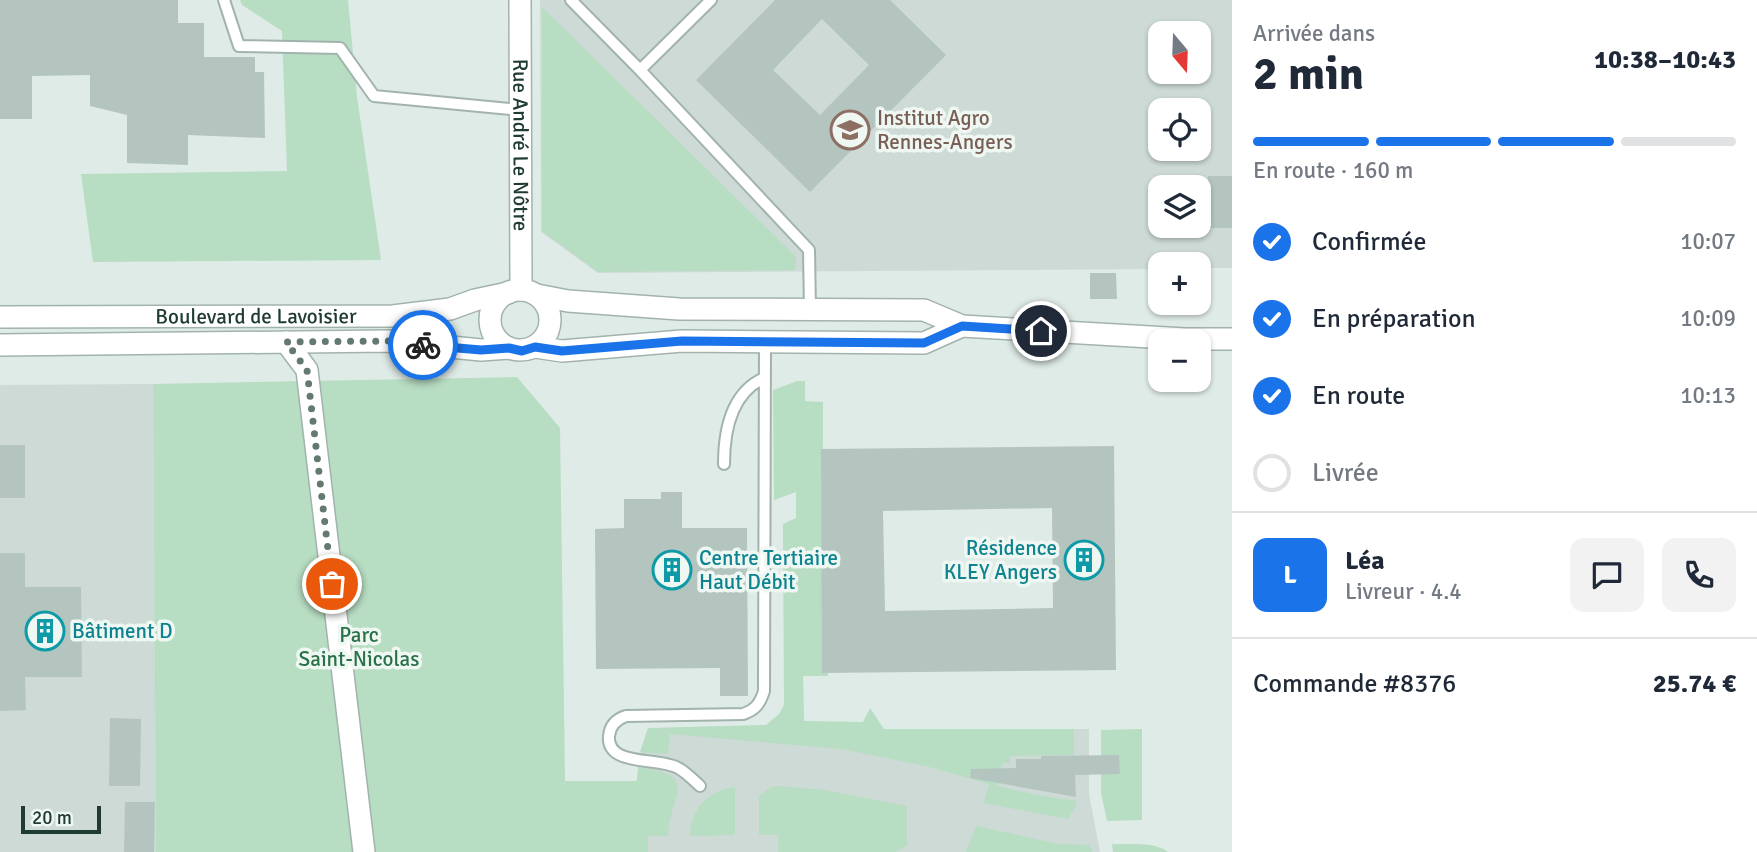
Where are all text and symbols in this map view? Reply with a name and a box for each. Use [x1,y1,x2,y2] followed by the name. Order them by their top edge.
[1253,19,1375,48] text: Arrivée dans
[1148,21,1211,84] north arrow
[1148,21,1211,392] map controls
[1594,44,1736,76] text: 10:38–10:43
[1253,46,1364,102] text: 2 min
[507,59,534,231] street label: Rue André Le Nôtre
[1148,98,1211,161] button: locate
[877,105,1013,155] place label: Institut Agro Rennes-Angers
[829,109,871,151] school or university icon: Institut Agro Rennes-Angers
[1253,156,1413,185] text: En route · 160 m
[1148,175,1211,238] button: layers
[1253,223,1291,261] icon: check
[1312,226,1427,258] text: Confirmée
[1680,227,1736,256] text: 10:07
[1148,252,1211,315] button: +
[1253,300,1291,338] icon: check
[1011,301,1071,361] pin
[155,303,357,330] street label: Boulevard de Lavoisier
[1312,303,1476,335] text: En préparation
[1680,304,1736,333] text: 10:09
[388,310,458,380] courier
[1022,312,1060,350] icon: home
[404,326,442,364] icon: bike
[1148,329,1211,392] button: −
[1253,377,1291,415] icon: check
[1312,380,1405,412] text: En route
[1680,381,1736,410] text: 10:13
[1312,457,1379,489] text: Livrée
[944,535,1057,585] place label: Résidence KLEY Angers
[1570,538,1644,612] button: chat
[1662,538,1736,612] button: phone
[1063,539,1105,581] building icon: Résidence KLEY Angers
[699,545,838,595] place label: Centre Tertiaire Haut Débit
[1345,545,1385,577] text: Léa
[651,549,693,591] building icon: Centre Tertiaire Haut Débit
[302,554,362,614] pin
[1283,559,1297,591] text: L
[313,565,351,603] icon: bag
[1345,577,1462,606] text: Livreur · 4.4
[24,610,66,652] building icon: Bâtiment D
[72,618,173,644] place label: Bâtiment D
[299,622,419,672] park label: Parc Saint-Nicolas
[1253,668,1456,700] text: Commande #8376
[1653,668,1736,700] text: 25.74 €
[21,803,102,835] scale bar
[32,806,72,830] text: 20 m

